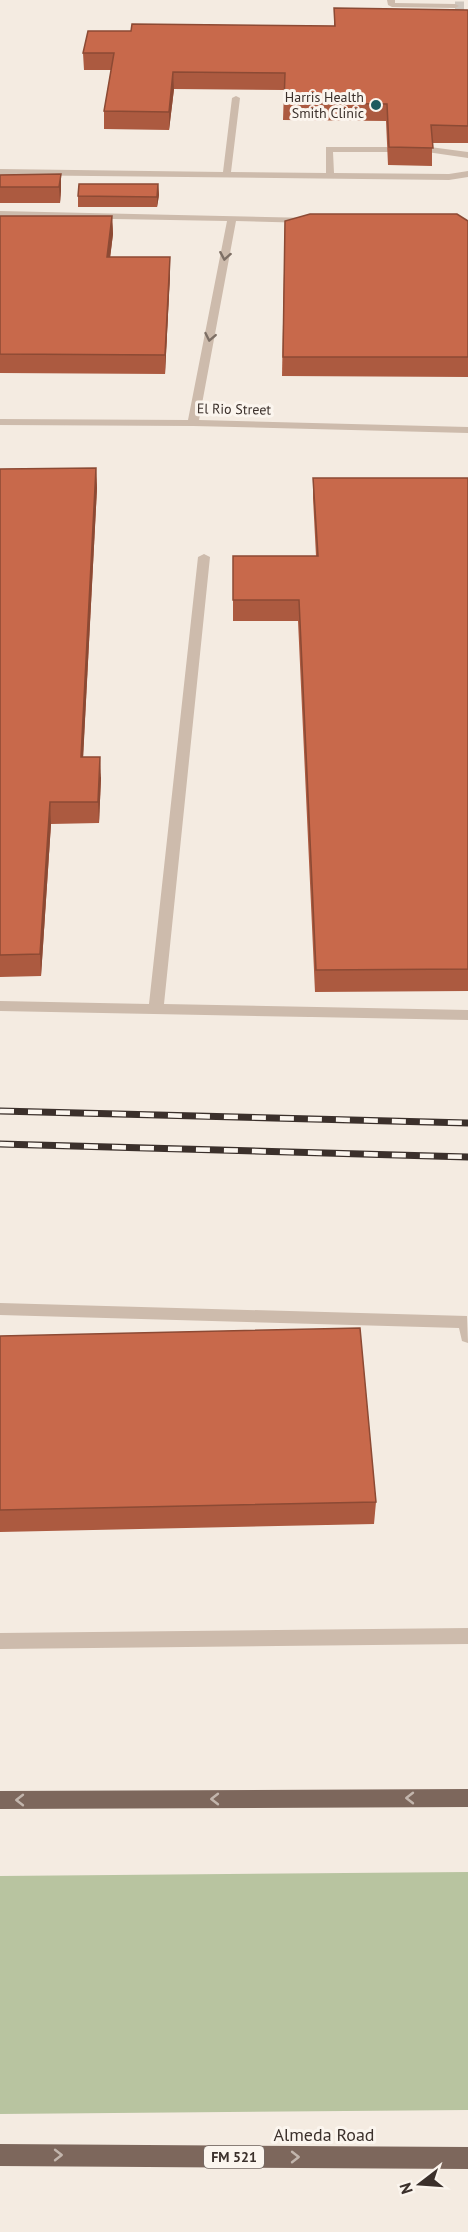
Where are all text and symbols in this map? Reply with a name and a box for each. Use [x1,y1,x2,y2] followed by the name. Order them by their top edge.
[285,88,364,122] place label: Harris Health Smith Clinic
[369,98,383,112] marker: Harris Health Smith Clinic
[220,252,232,261] one-way arrow
[204,331,217,341] one-way arrow
[197,399,272,419] street label: El Rio Street
[405,1792,414,1804] one-way arrow
[210,1793,219,1805] one-way arrow
[15,1794,24,1806] one-way arrow
[273,2123,375,2146] street label: Almeda Road
[204,2146,264,2168] road number: FM 521
[54,2149,63,2162] one-way arrow
[291,2151,300,2163] one-way arrow
[390,2154,450,2214] north arrow
[395,2180,417,2196] text: N

